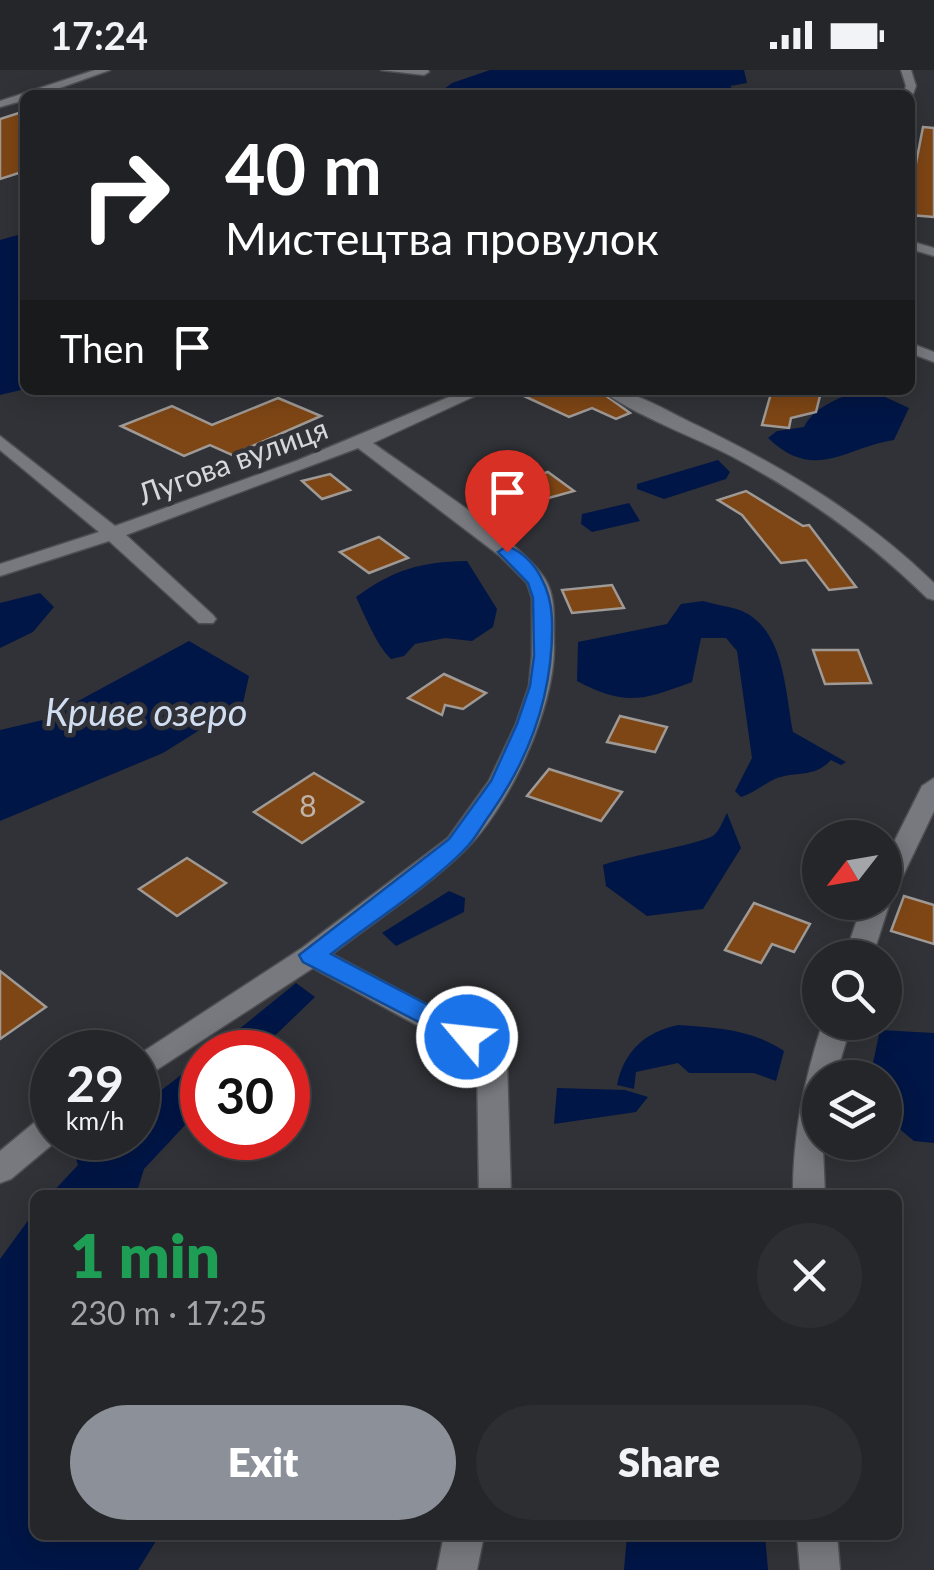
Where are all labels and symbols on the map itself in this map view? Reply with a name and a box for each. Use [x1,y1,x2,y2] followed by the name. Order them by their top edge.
[132,409,332,511] street label: Лугова вулиця
[465,450,550,553] pin
[45,688,247,734] water label: Криве озеро
[299,787,317,823] house number: 8
[802,820,902,920] north arrow
[415,985,519,1089] position arrow
[180,1030,310,1160] speed limit sign: 30

